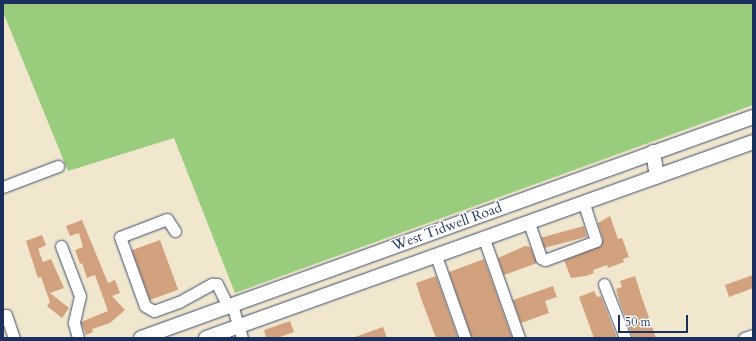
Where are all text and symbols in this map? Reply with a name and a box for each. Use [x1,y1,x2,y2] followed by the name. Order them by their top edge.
[390,199,504,255] street label: West Tidwell Road
[620,307,690,333] scale bar
[625,314,651,330] text: 50 m

